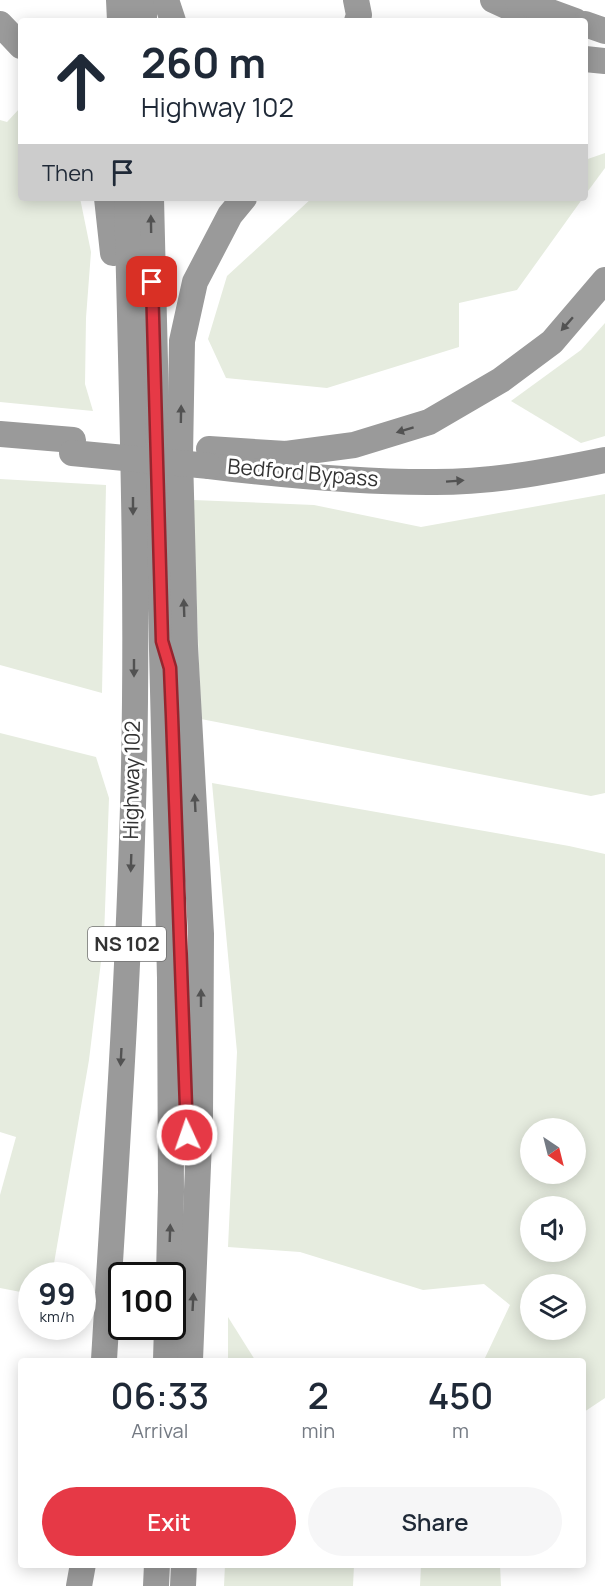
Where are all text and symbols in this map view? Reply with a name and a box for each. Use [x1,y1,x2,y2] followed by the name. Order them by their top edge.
[141,33,266,91] text: 260 m
[42,42,120,120] icon: ahead
[141,88,294,125] text: Highway 102
[106,156,139,189] icon: arrive
[42,158,94,188] text: Then
[146,214,156,233] one-way arrow
[126,256,177,307] pin
[135,265,168,298] icon: arrive
[561,316,574,331] one-way arrow
[176,404,186,423] one-way arrow
[396,425,414,435] one-way arrow
[227,451,380,493] street label: Bedford Bypass
[446,476,465,485] one-way arrow
[128,497,138,516] one-way arrow
[180,599,189,618] one-way arrow
[129,658,139,677] one-way arrow
[116,720,146,840] street label: Highway 102
[191,794,200,813] one-way arrow
[126,853,135,872] one-way arrow
[88,927,166,961] road number: NS 102
[196,989,206,1008] one-way arrow
[117,1048,126,1067] one-way arrow
[155,1103,219,1167] position arrow
[520,1118,586,1184] north arrow
[520,1118,586,1340] map controls
[520,1196,586,1262] button: sound
[165,1224,175,1243] one-way arrow
[108,1262,186,1340] speed limit sign: 100
[38,1273,76,1314] text: 99
[520,1274,586,1340] button: layers
[188,1293,197,1312] one-way arrow
[40,1306,74,1327] text: km/h
[111,1371,209,1420] text: 06:33
[308,1371,329,1420] text: 2
[428,1371,493,1420] text: 450
[131,1417,188,1444] text: Arrival
[302,1417,335,1444] text: min
[452,1417,469,1444] text: m
[42,1487,296,1556] button: Exit
[308,1487,562,1556] button: Share

